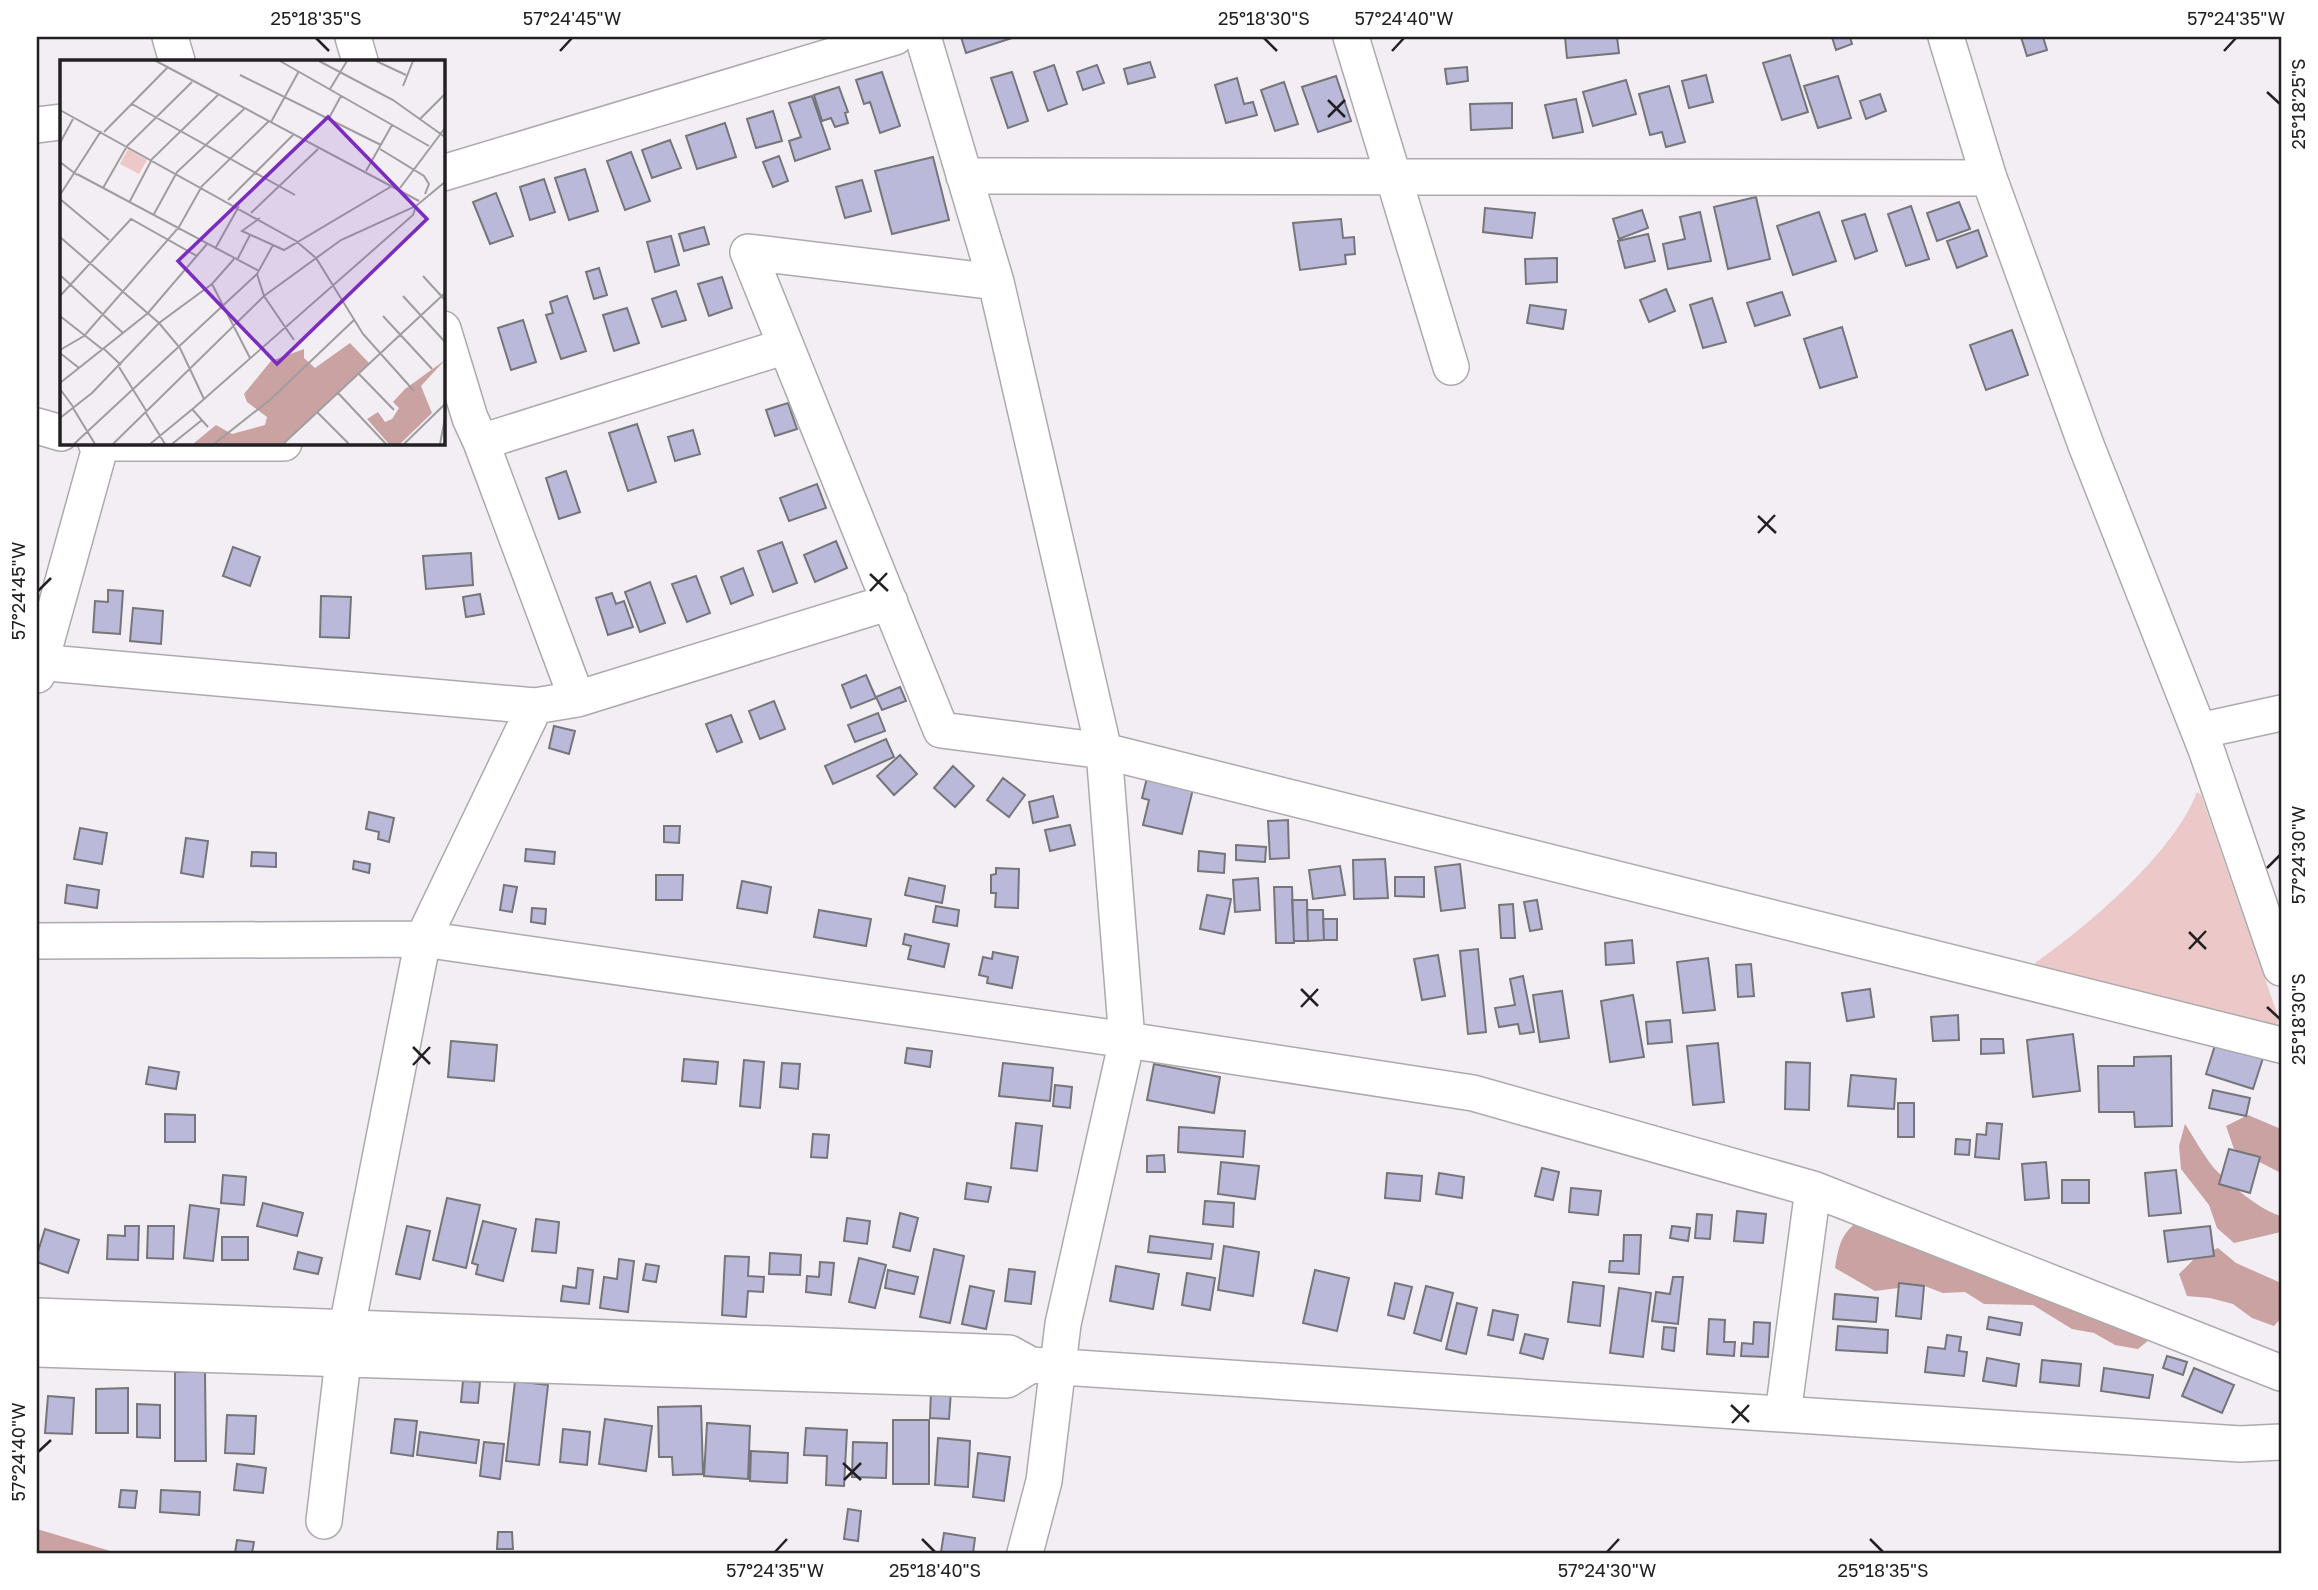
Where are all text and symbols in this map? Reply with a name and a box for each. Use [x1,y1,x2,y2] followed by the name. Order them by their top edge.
[270,7,362,29] text: 25°18'35"S
[523,7,621,29] text: 57°24'45"W
[1218,7,1310,29] text: 25°18'30"S
[1354,7,1454,29] text: 57°24'40"W
[2187,7,2285,29] text: 57°24'35"W
[2287,59,2309,150] text: 25°18'25"S
[60,60,444,444] inset map
[7,542,29,640] text: 57°24'45"W
[2287,806,2309,904] text: 57°24'30"W
[2287,973,2309,1065] text: 25°18'30"S
[7,1402,29,1502] text: 57°24'40"W
[726,1559,824,1581] text: 57°24'35"W
[889,1559,981,1581] text: 25°18'40"S
[1558,1559,1656,1581] text: 57°24'30"W
[1837,1559,1929,1581] text: 25°18'35"S

